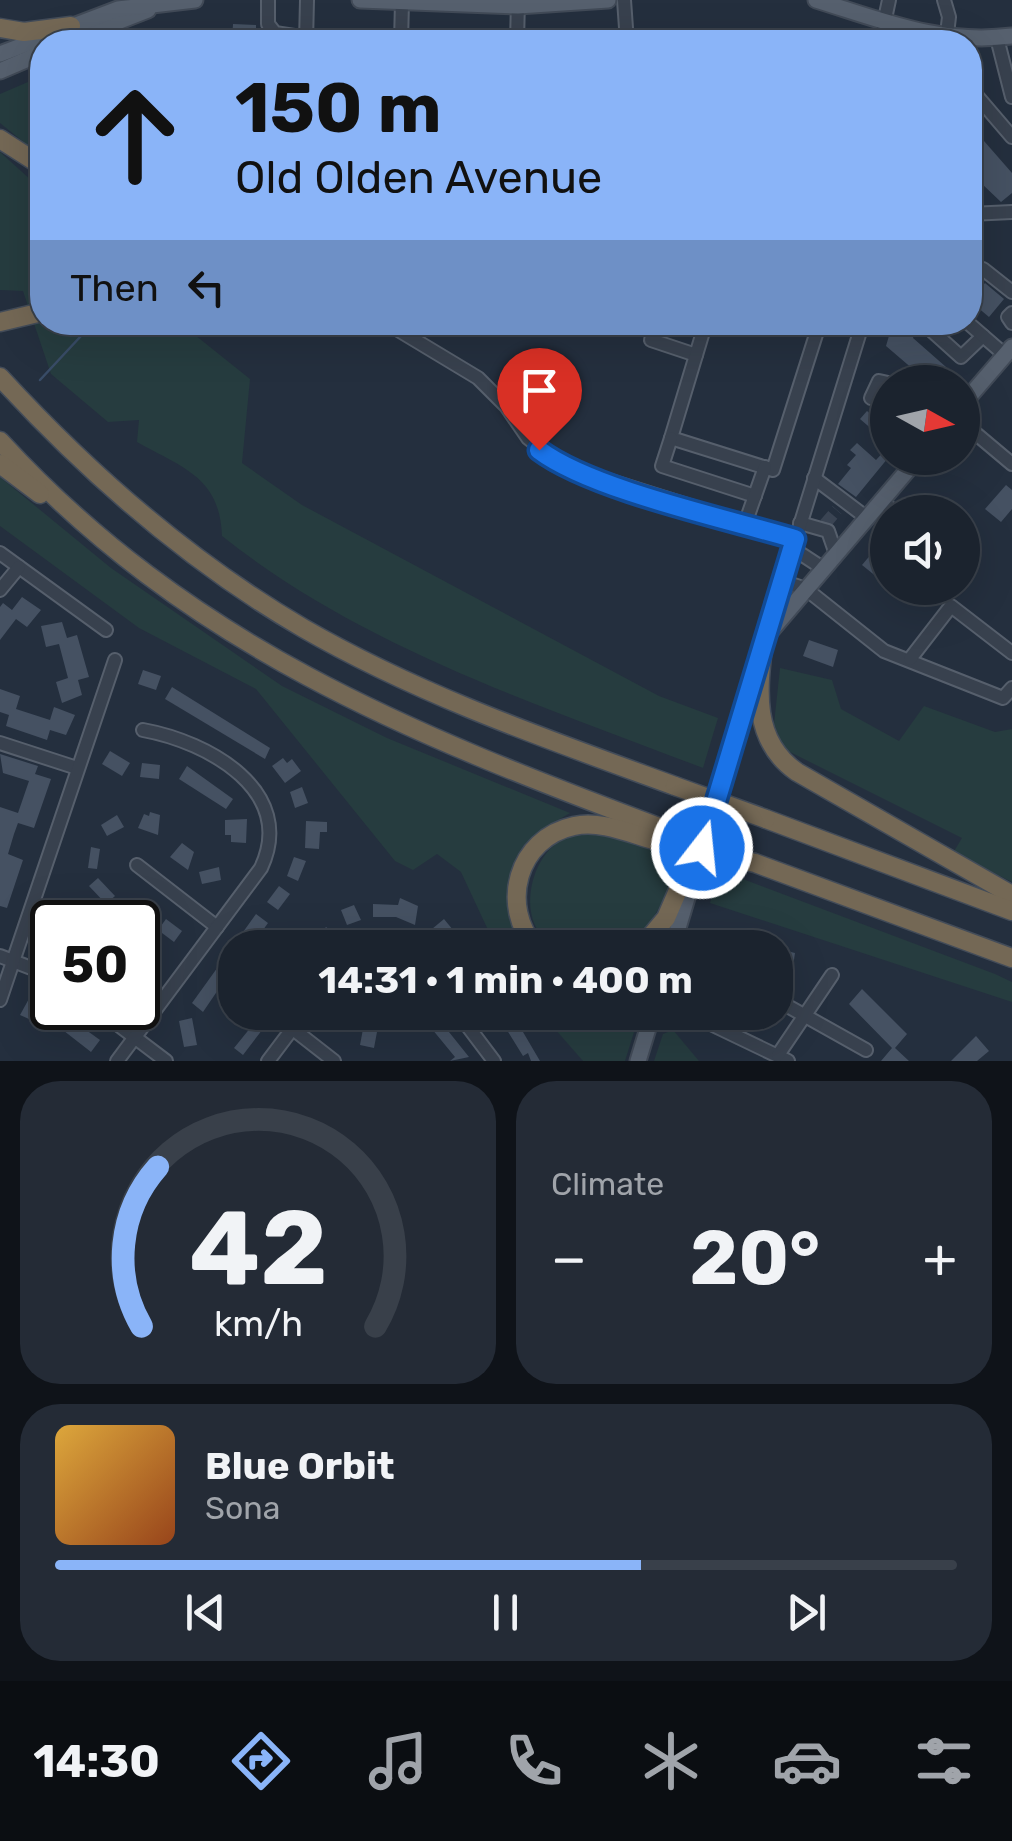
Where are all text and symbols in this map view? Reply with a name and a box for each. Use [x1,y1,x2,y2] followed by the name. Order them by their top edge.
[235,67,442,150] text: 150 m
[70,70,200,200] icon: ahead
[235,151,602,204] text: Old Olden Avenue
[179,260,234,315] icon: left
[70,265,159,311] text: Then
[497,348,582,451] pin
[512,363,567,418] icon: arrive
[870,365,980,475] north arrow
[870,365,980,605] map controls
[870,495,980,605] button: sound
[650,796,754,900] position arrow
[30,900,160,1030] speed limit sign: 50
[318,957,693,1003] text: 14:31 · 1 min · 400 m
[551,1165,664,1203] text: Climate
[189,1187,327,1310] text: 42
[689,1214,820,1303] text: 20°
[551,1226,587,1291] text: −
[923,1226,957,1291] text: +
[213,1303,303,1345] text: km/h
[205,1443,395,1489] text: Blue Orbit
[205,1489,280,1527] text: Sona
[178,1585,233,1640] icon: previous
[478,1585,533,1640] icon: pause
[779,1585,834,1640] icon: next
[226,1726,296,1796] icon: directions
[363,1726,433,1796] icon: music
[499,1726,569,1796] icon: phone
[636,1726,706,1796] icon: climate
[772,1726,842,1796] icon: car
[909,1726,979,1796] icon: filters
[33,1735,160,1788] text: 14:30

